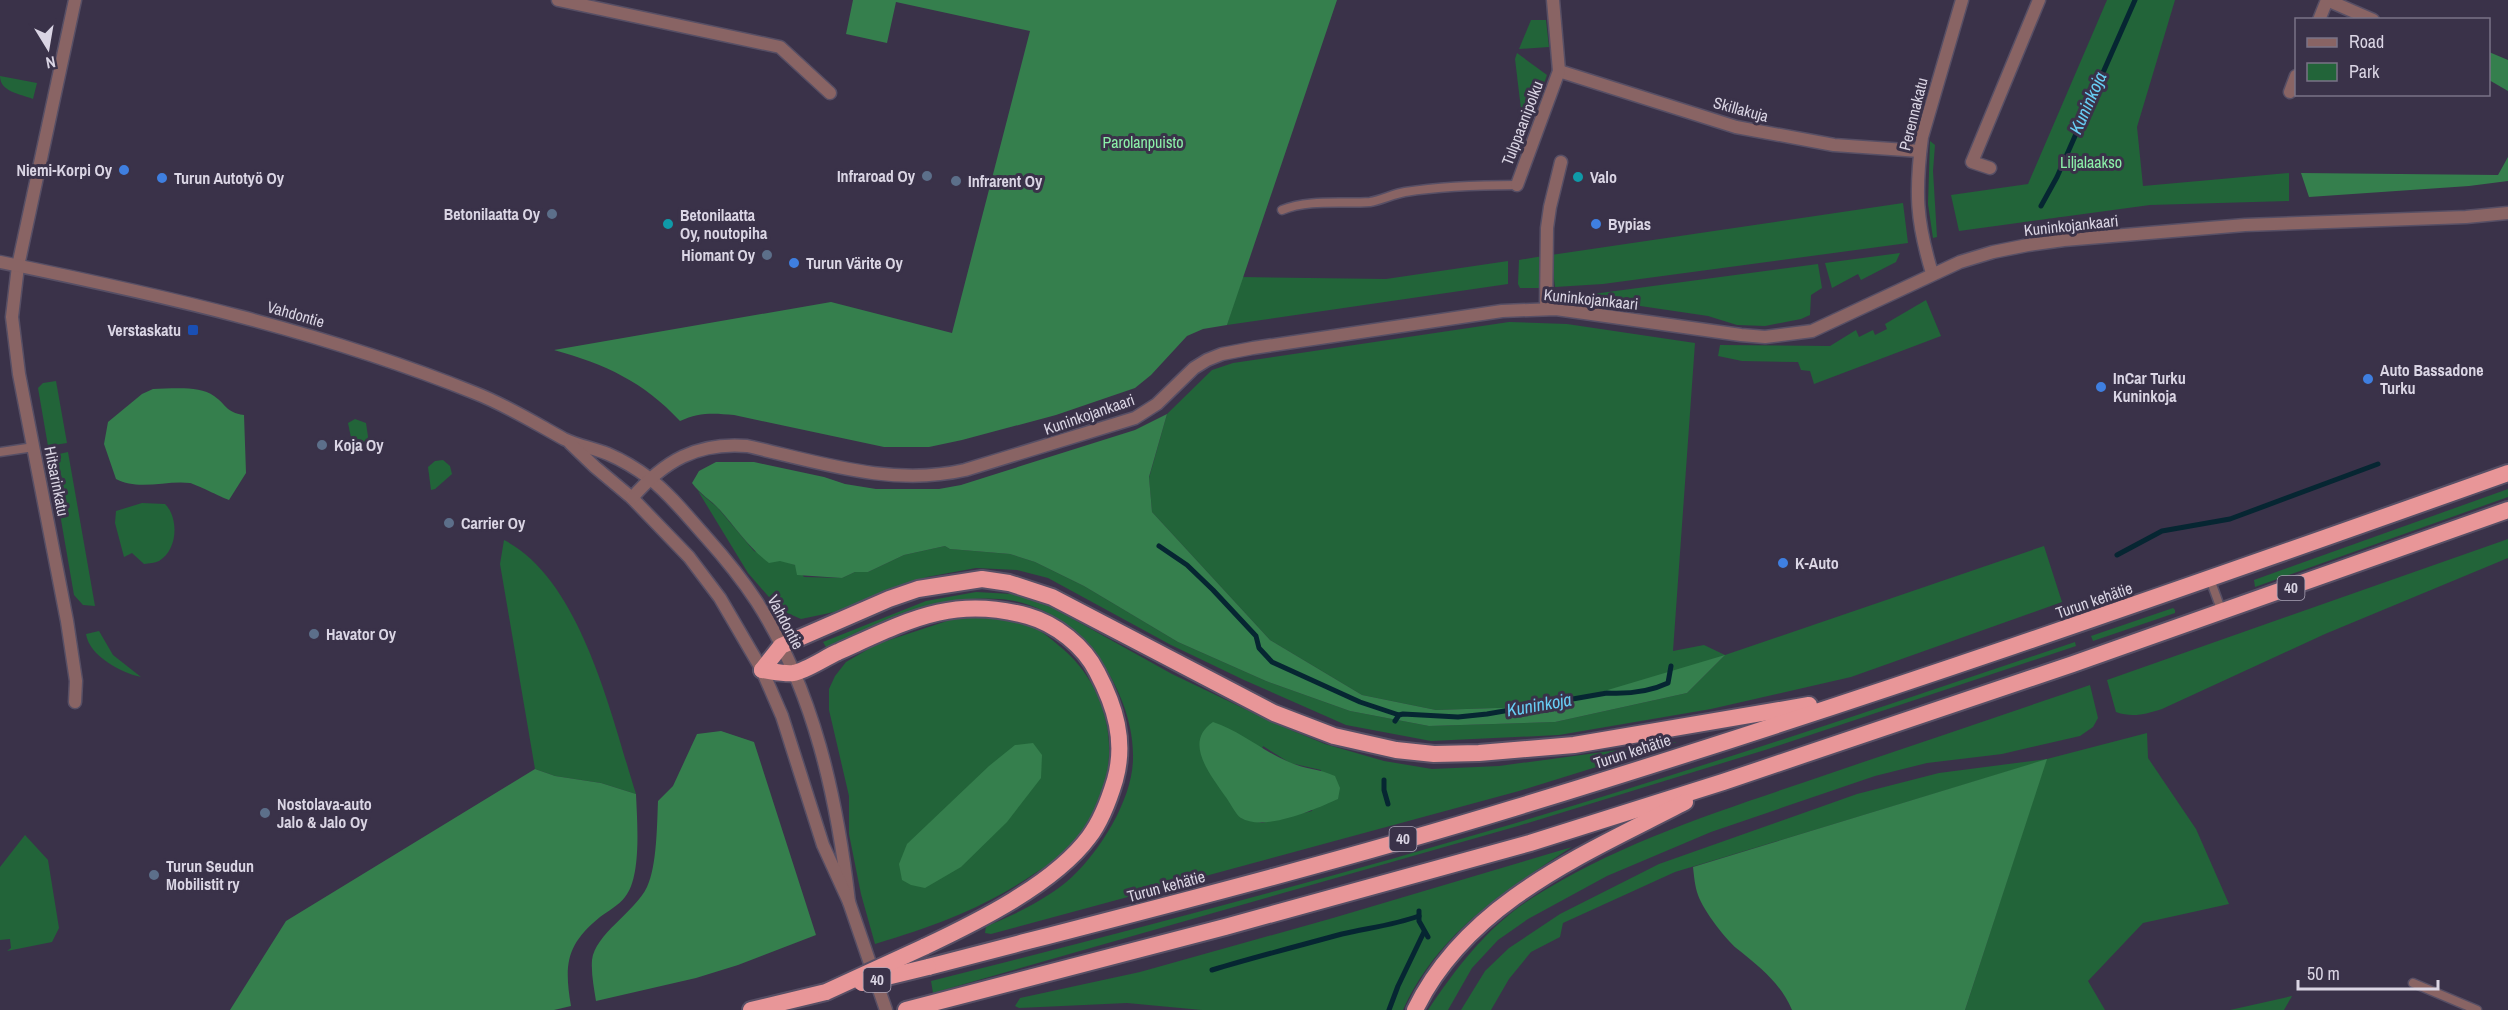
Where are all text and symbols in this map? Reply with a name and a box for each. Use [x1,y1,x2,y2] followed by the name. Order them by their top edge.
[18,18,78,78] north arrow
[2295,18,2490,96] legend
[2349,29,2384,54] text: Road
[44,51,58,74] text: N
[2349,59,2380,84] text: Park
[2063,68,2112,138] water label: Kuninkoja
[1893,75,1933,153] street label: Perennakatu
[1496,78,1548,168] street label: Tulppaanipolku
[1711,91,1772,127] street label: Skillakuja
[1103,131,1183,153] park label: Parolanpuisto
[2060,151,2122,173] park label: Liljalaakso
[16,159,113,181] place label: Niemi-Korpi Oy
[117,163,131,177] marker: Niemi-Korpi Oy
[837,165,916,187] place label: Infraroad Oy
[1590,166,1617,188] place label: Valo
[174,167,285,189] place label: Turun Autotyö Oy
[920,169,934,183] marker: Infraroad Oy
[968,170,1043,192] place label: Infrarent Oy
[1571,170,1585,184] marker: Valo
[155,171,169,185] marker: Turun Autotyö Oy
[949,174,963,188] marker: Infrarent Oy
[444,203,541,225] place label: Betonilaatta Oy
[680,204,768,244] place label: Betonilaatta Oy, noutopiha
[545,207,559,221] marker: Betonilaatta Oy
[2023,209,2119,241] street label: Kuninkojankaari
[1608,213,1651,235] place label: Bypias
[661,217,675,231] marker: Betonilaatta Oy, noutopiha
[1589,217,1603,231] marker: Bypias
[681,244,756,266] place label: Hiomant Oy
[760,248,774,262] marker: Hiomant Oy
[806,252,903,274] place label: Turun Värite Oy
[787,256,801,270] marker: Turun Värite Oy
[1543,283,1639,315] street label: Kuninkojankaari
[265,295,327,333] street label: Vahdontie
[108,319,181,341] place label: Verstaskatu
[186,323,200,337] marker: Verstaskatu
[2380,359,2484,399] place label: Auto Bassadone Turku
[2113,367,2186,407] place label: InCar Turku Kuninkoja
[2361,372,2375,386] marker: Auto Bassadone Turku
[2094,380,2108,394] marker: InCar Turku Kuninkoja
[1041,388,1137,440] street label: Kuninkojankaari
[334,434,384,456] place label: Koja Oy
[315,438,329,452] marker: Koja Oy
[39,444,75,518] street label: Hitsarinkatu
[461,512,526,534] place label: Carrier Oy
[442,516,456,530] marker: Carrier Oy
[1795,552,1839,574] place label: K-Auto
[1776,556,1790,570] marker: K-Auto
[2278,576,2304,600] road number: 40
[2053,577,2135,623] street label: Turun kehätie
[762,591,810,653] street label: Vahdontie
[326,623,397,645] place label: Havator Oy
[307,627,321,641] marker: Havator Oy
[1504,686,1573,723] water label: Kuninkoja
[1591,728,1673,774] street label: Turun kehätie
[277,793,372,833] place label: Nostolava-auto Jalo & Jalo Oy
[258,806,272,820] marker: Nostolava-auto Jalo & Jalo Oy
[1390,827,1416,851] road number: 40
[166,855,254,895] place label: Turun Seudun Mobilistit ry
[1125,865,1207,907] street label: Turun kehätie
[147,868,161,882] marker: Turun Seudun Mobilistit ry
[2298,953,2438,991] scale bar
[2307,961,2340,986] text: 50 m
[864,968,890,992] road number: 40

